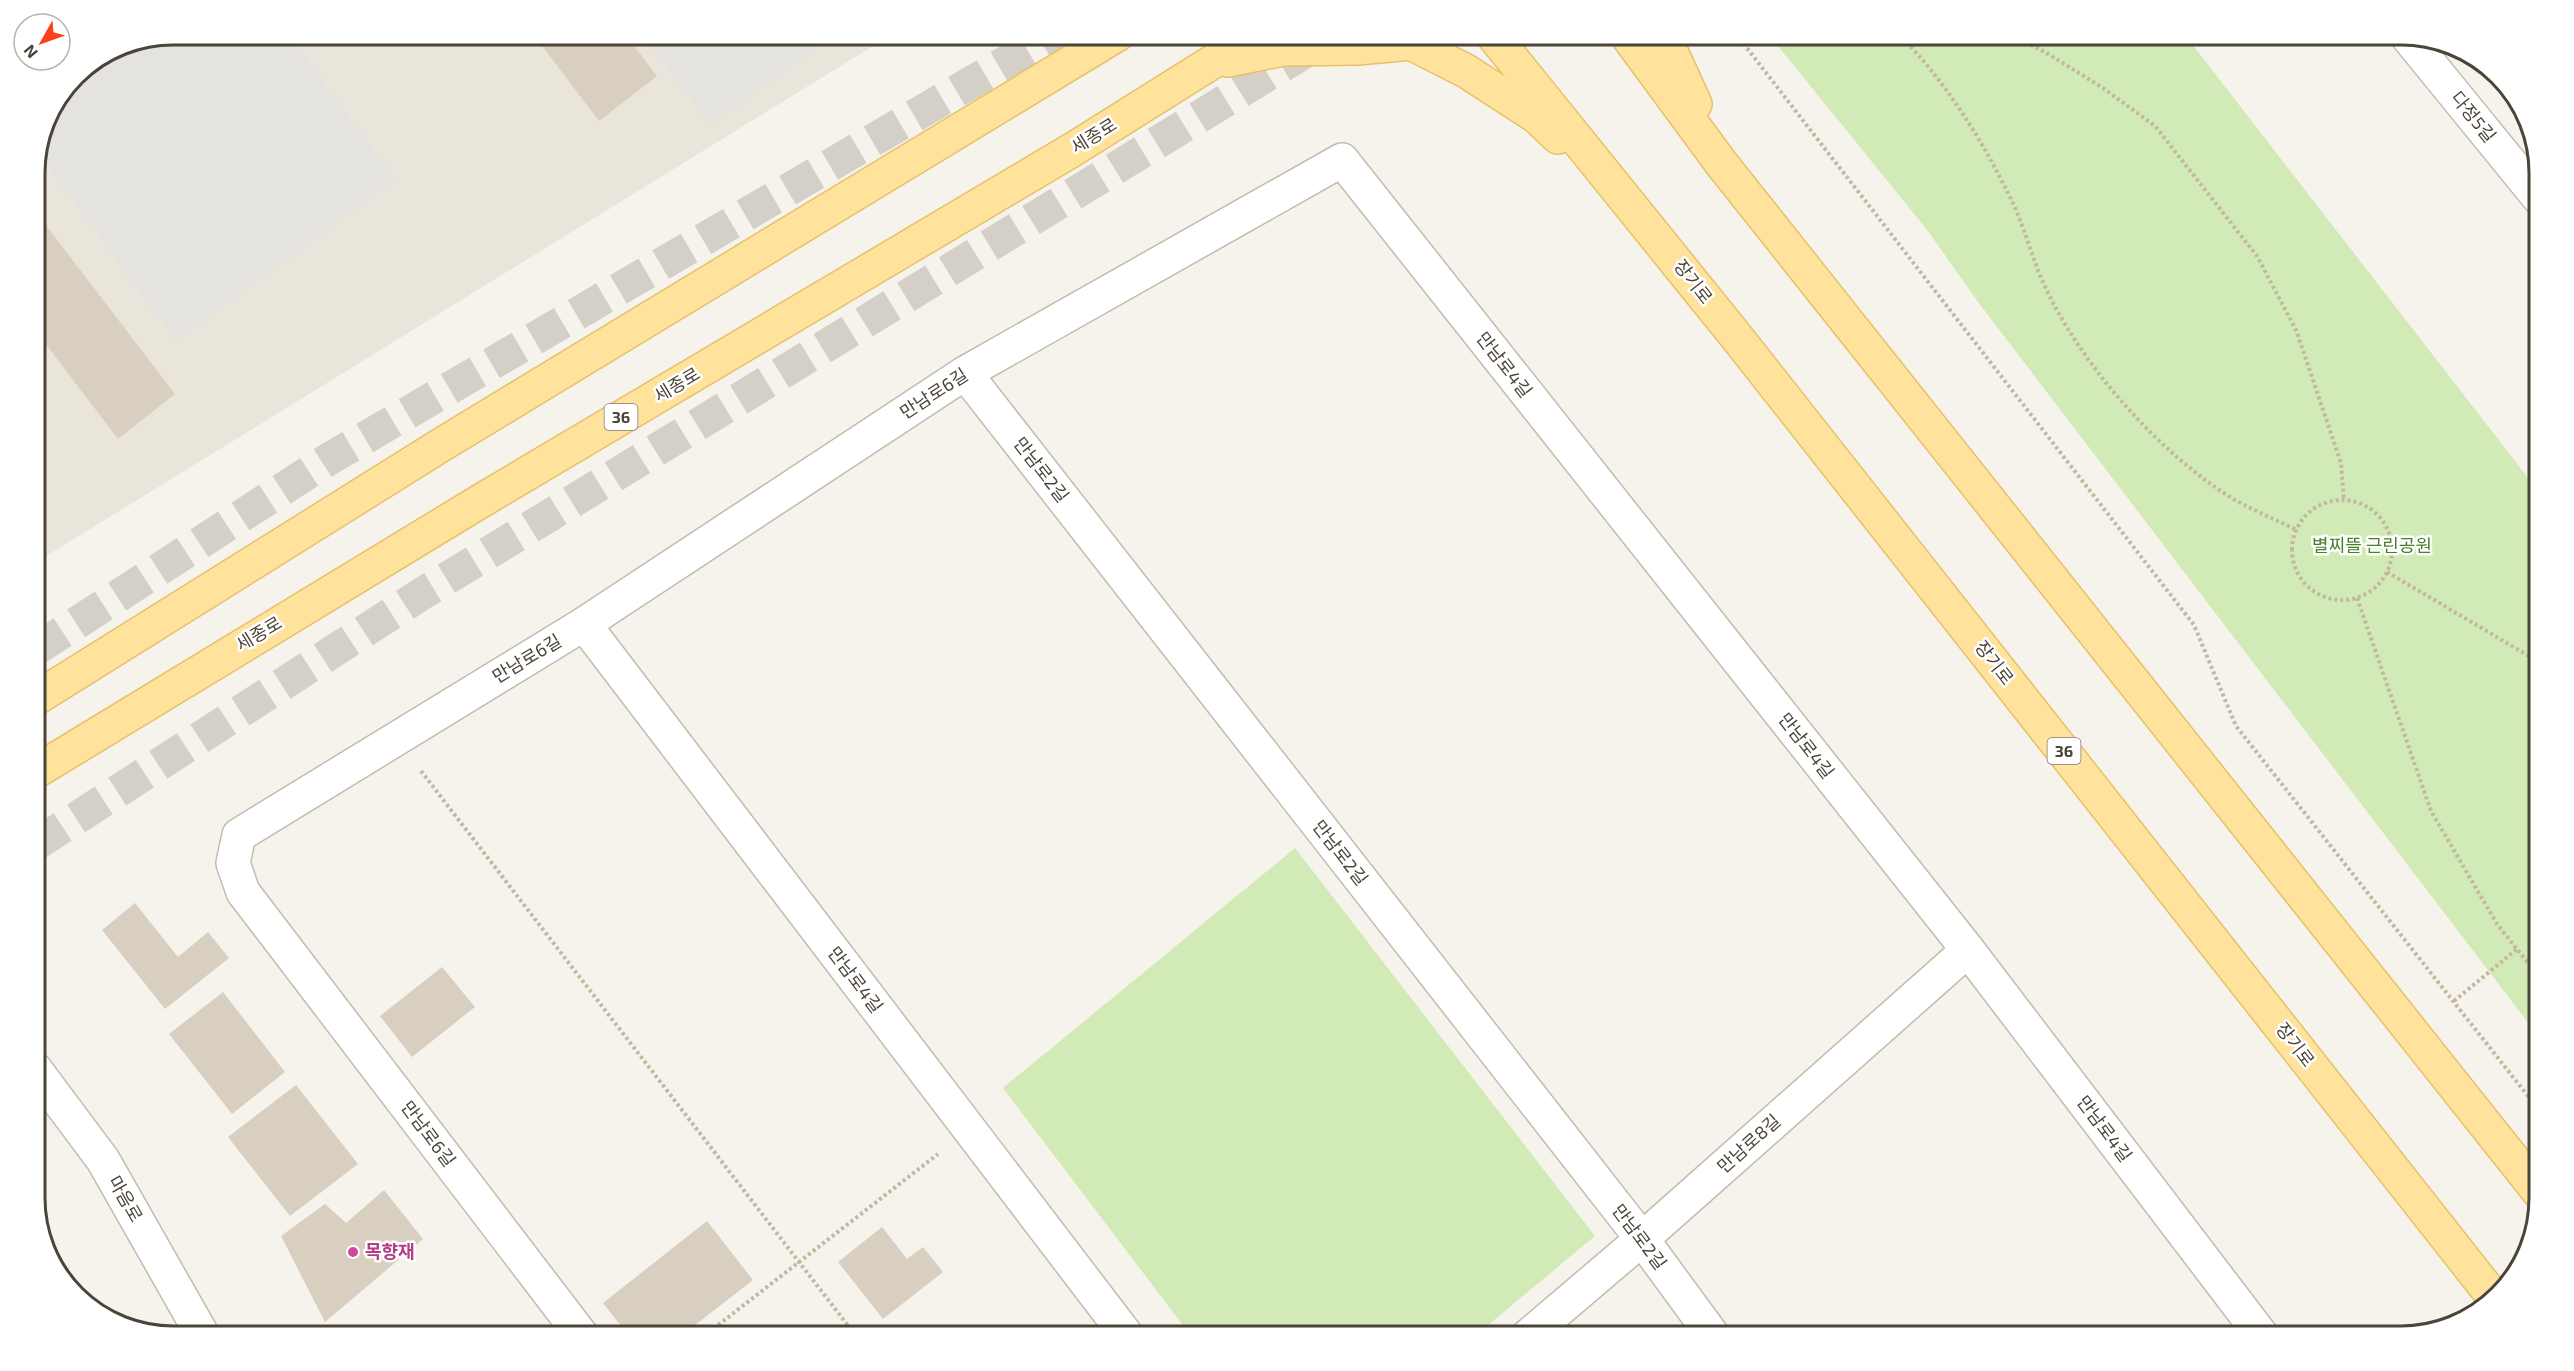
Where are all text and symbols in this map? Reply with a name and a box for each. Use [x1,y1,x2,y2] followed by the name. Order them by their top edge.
[12,12,72,72] north arrow
[19,41,41,62] text: N
[2447,86,2501,146] street label: 다정5길
[1067,113,1120,158] street label: 세종로
[1670,255,1718,308] street label: 장기로
[1472,327,1537,402] street label: 만남로4길
[650,362,703,406] street label: 세종로
[895,363,972,423] street label: 만남로6길
[604,404,638,430] road number: 36
[1010,433,1074,506] street label: 만남로2길
[2312,534,2432,556] park label: 별찌뜰 근린공원
[232,611,285,655] street label: 세종로
[488,629,565,687] street label: 만남로6길
[1971,636,2019,689] street label: 장기로
[1774,708,1839,783] street label: 만남로4길
[2048,738,2080,764] road number: 36
[1309,816,1373,889] street label: 만남로2길
[824,942,888,1017] street label: 만남로4길
[2272,1018,2320,1071] street label: 장기로
[2073,1091,2137,1166] street label: 만남로4길
[397,1096,461,1171] street label: 만남로6길
[1712,1109,1784,1177] street label: 만남로8길
[104,1171,148,1226] street label: 마음로
[1608,1199,1672,1274] street label: 만남로2길
[365,1240,415,1262] place label: 목향재
[346,1245,360,1259] marker: 목향재

